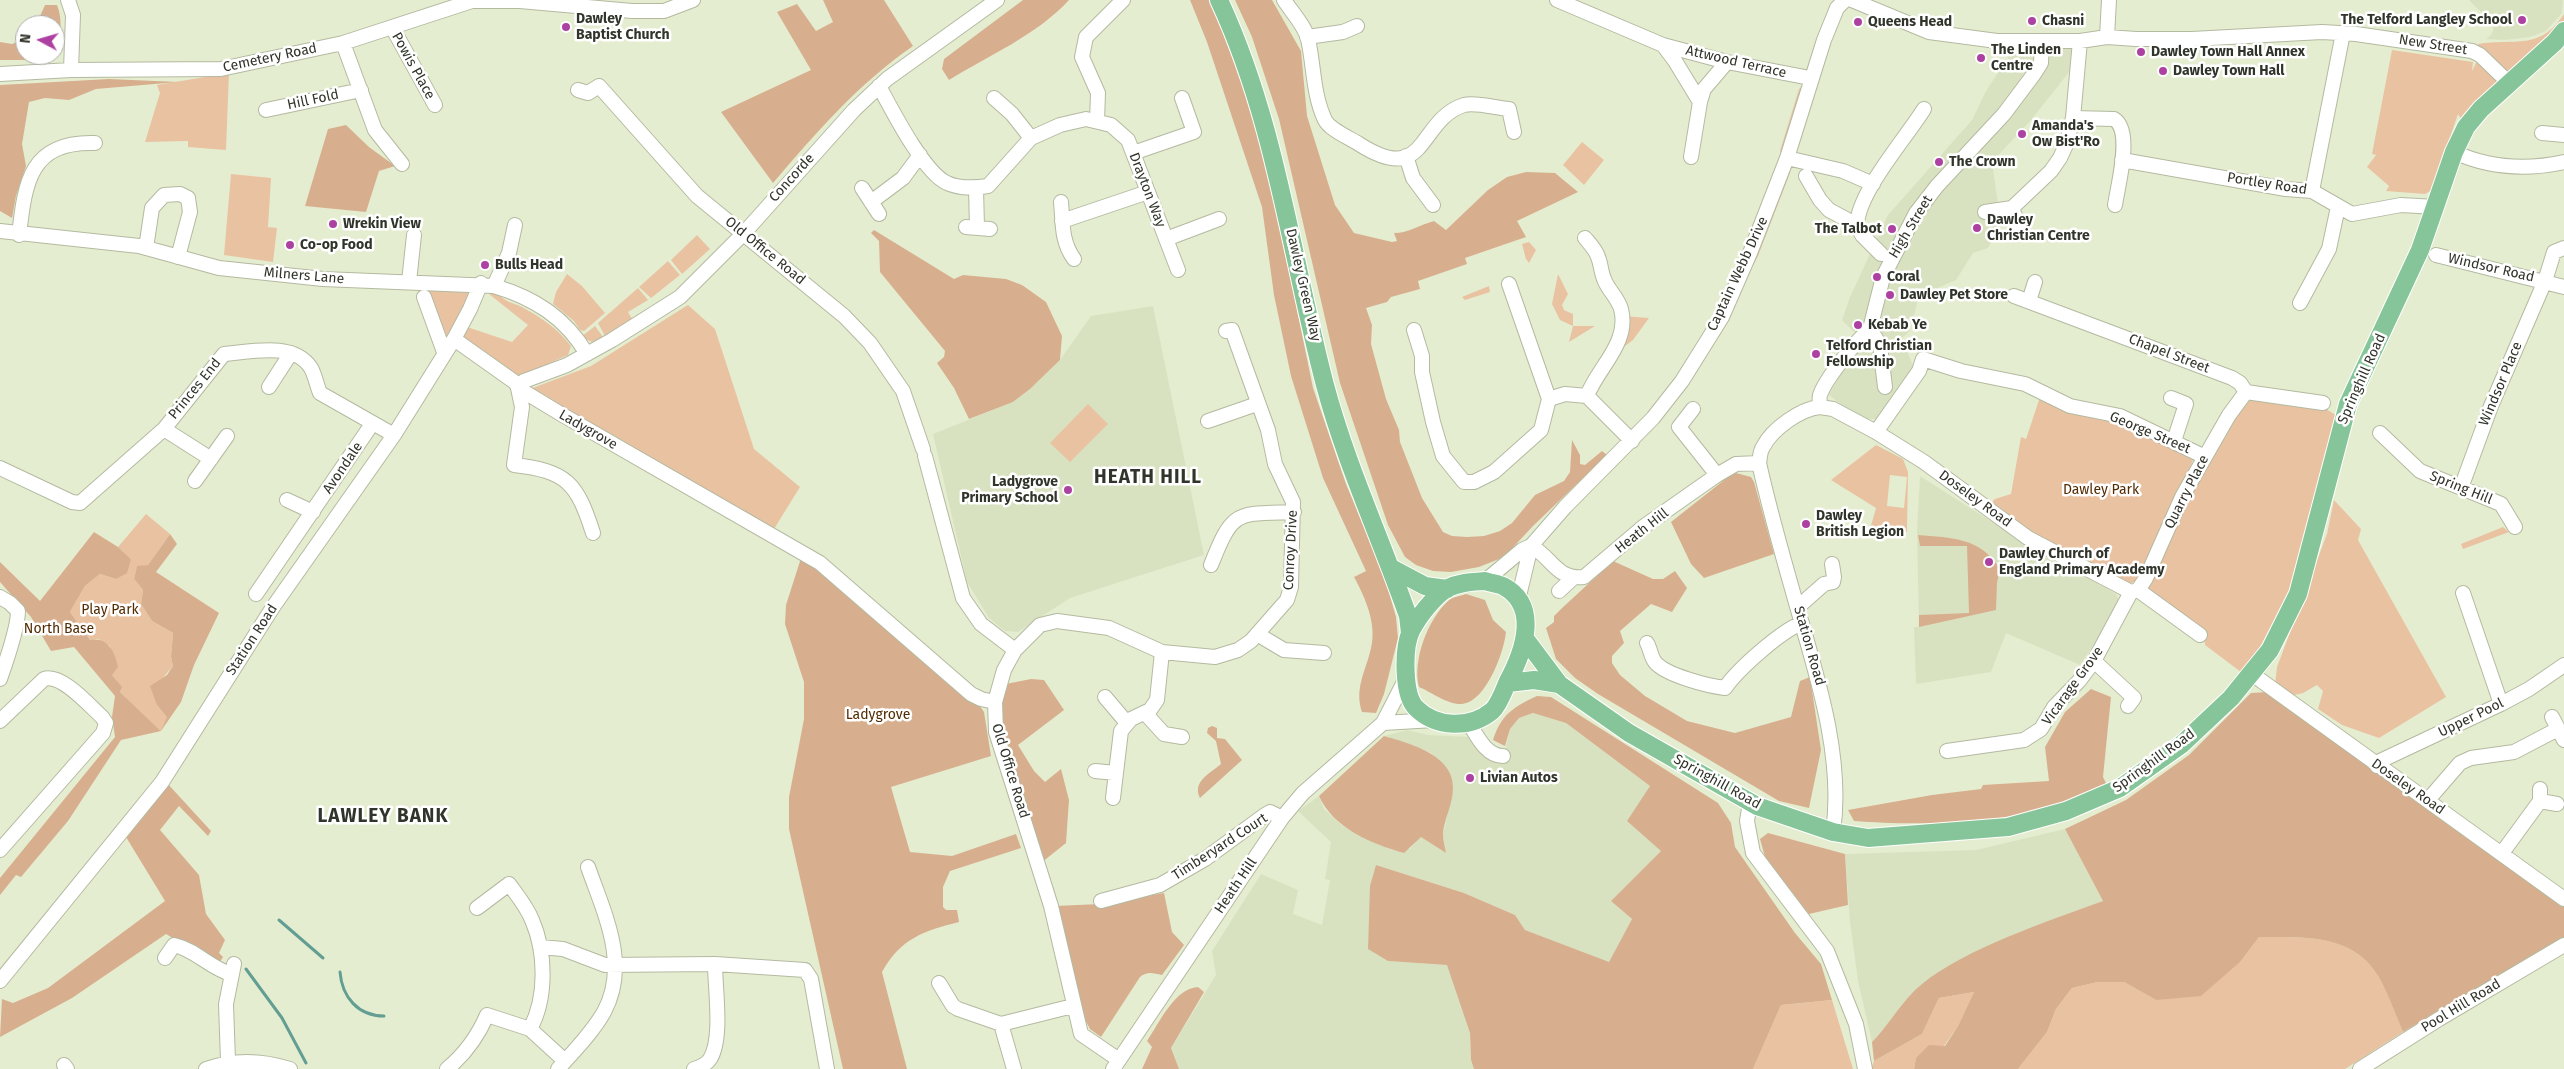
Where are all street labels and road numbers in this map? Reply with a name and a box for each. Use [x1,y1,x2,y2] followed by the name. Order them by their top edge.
[388,30,438,102] street label: Powis Place
[2398,31,2468,59] street label: New Street
[222,40,318,76] street label: Cemetery Road
[1684,42,1788,82] street label: Attwood Terrace
[286,86,340,114] street label: Hill Fold
[766,150,818,206] street label: Concorde
[1125,150,1169,230] street label: Drayton Way
[2226,169,2308,199] street label: Portley Road
[1886,192,1936,262] street label: High Street
[722,214,808,288] street label: Old Office Road
[1704,214,1772,334] street label: Captain Webb Drive
[1282,227,1324,343] street label: Dawley Green Way
[2446,250,2536,286] street label: Windsor Road
[263,264,345,288] street label: Milners Lane
[2126,331,2212,377] street label: Chapel Street
[2335,331,2389,427] street label: Springhill Road
[2476,339,2526,429] street label: Windsor Place
[165,355,225,423] street label: Princes End
[556,407,620,453] street label: Ladygrove
[2107,408,2193,458] street label: George Street
[320,439,366,497] street label: Avondale
[2161,452,2213,532] street label: Quarry Place
[1935,467,2015,531] street label: Doseley Road
[2427,468,2495,508] street label: Spring Hill
[1612,505,1672,557] street label: Heath Hill
[1281,509,1301,591] street label: Conroy Drive
[223,601,281,679] street label: Station Road
[1790,604,1828,688] street label: Station Road
[2039,643,2107,729] street label: Vicarage Grove
[2435,695,2507,741] street label: Upper Pool
[988,722,1032,820] street label: Old Office Road
[2110,726,2198,796] street label: Springhill Road
[1670,751,1764,813] street label: Springhill Road
[2368,755,2448,819] street label: Doseley Road
[1169,810,1271,884] street label: Timberyard Court
[1211,855,1261,917] street label: Heath Hill
[2418,976,2504,1036] street label: Pool Hill Road

